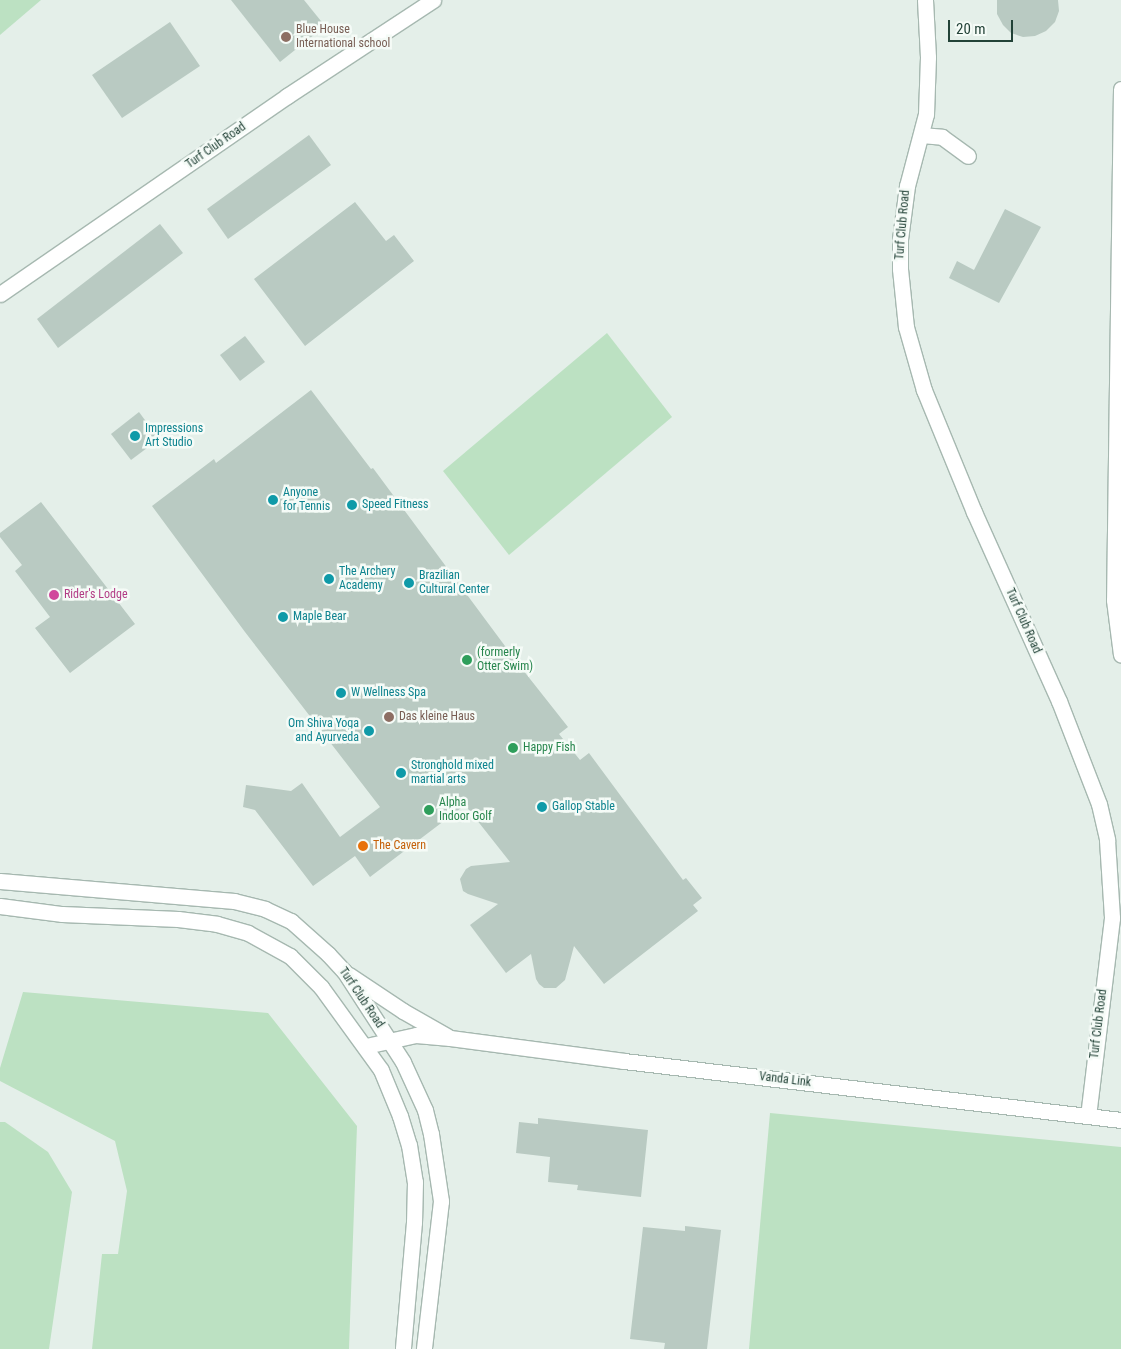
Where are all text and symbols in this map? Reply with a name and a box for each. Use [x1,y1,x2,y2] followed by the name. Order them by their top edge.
[951,10,1016,42] scale bar
[956,20,986,38] text: 20 m
[296,23,390,51] place label: Blue House International school
[280,31,292,43] marker: Blue House International school
[183,120,249,172] street label: Turf Club Road
[893,190,913,260] street label: Turf Club Road
[145,422,203,450] place label: Impressions Art Studio
[129,430,141,442] marker: Impressions Art Studio
[283,486,330,514] place label: Anyone for Tennis
[267,494,279,506] marker: Anyone for Tennis
[362,498,429,512] place label: Speed Fitness
[346,499,358,511] marker: Speed Fitness
[339,565,396,593] place label: The Archery Academy
[419,569,489,597] place label: Brazilian Cultural Center
[323,573,335,585] marker: The Archery Academy
[403,577,415,589] marker: Brazilian Cultural Center
[1002,586,1044,656] street label: Turf Club Road
[64,588,128,602] place label: Rider's Lodge
[48,589,60,601] marker: Rider's Lodge
[293,610,346,624] place label: Maple Bear
[277,611,289,623] marker: Maple Bear
[477,646,533,674] place label: (formerly Otter Swim)
[461,654,473,666] marker: (formerly Otter Swim)
[351,686,426,700] place label: W Wellness Spa
[335,687,347,699] marker: W Wellness Spa
[399,710,475,724] place label: Das kleine Haus
[383,711,395,723] marker: Das kleine Haus
[288,717,359,745] place label: Om Shiva Yoga and Ayurveda
[363,725,375,737] marker: Om Shiva Yoga and Ayurveda
[523,741,576,755] place label: Happy Fish
[507,742,519,754] marker: Happy Fish
[411,759,494,787] place label: Stronghold mixed martial arts
[395,767,407,779] marker: Stronghold mixed martial arts
[439,796,492,824] place label: Alpha Indoor Golf
[552,800,615,814] place label: Gallop Stable
[536,801,548,813] marker: Gallop Stable
[423,804,435,816] marker: Alpha Indoor Golf
[373,839,426,853] place label: The Cavern
[357,840,369,852] marker: The Cavern
[335,965,387,1031] street label: Turf Club Road
[1088,988,1110,1060] street label: Turf Club Road
[758,1070,812,1090] street label: Vanda Link

